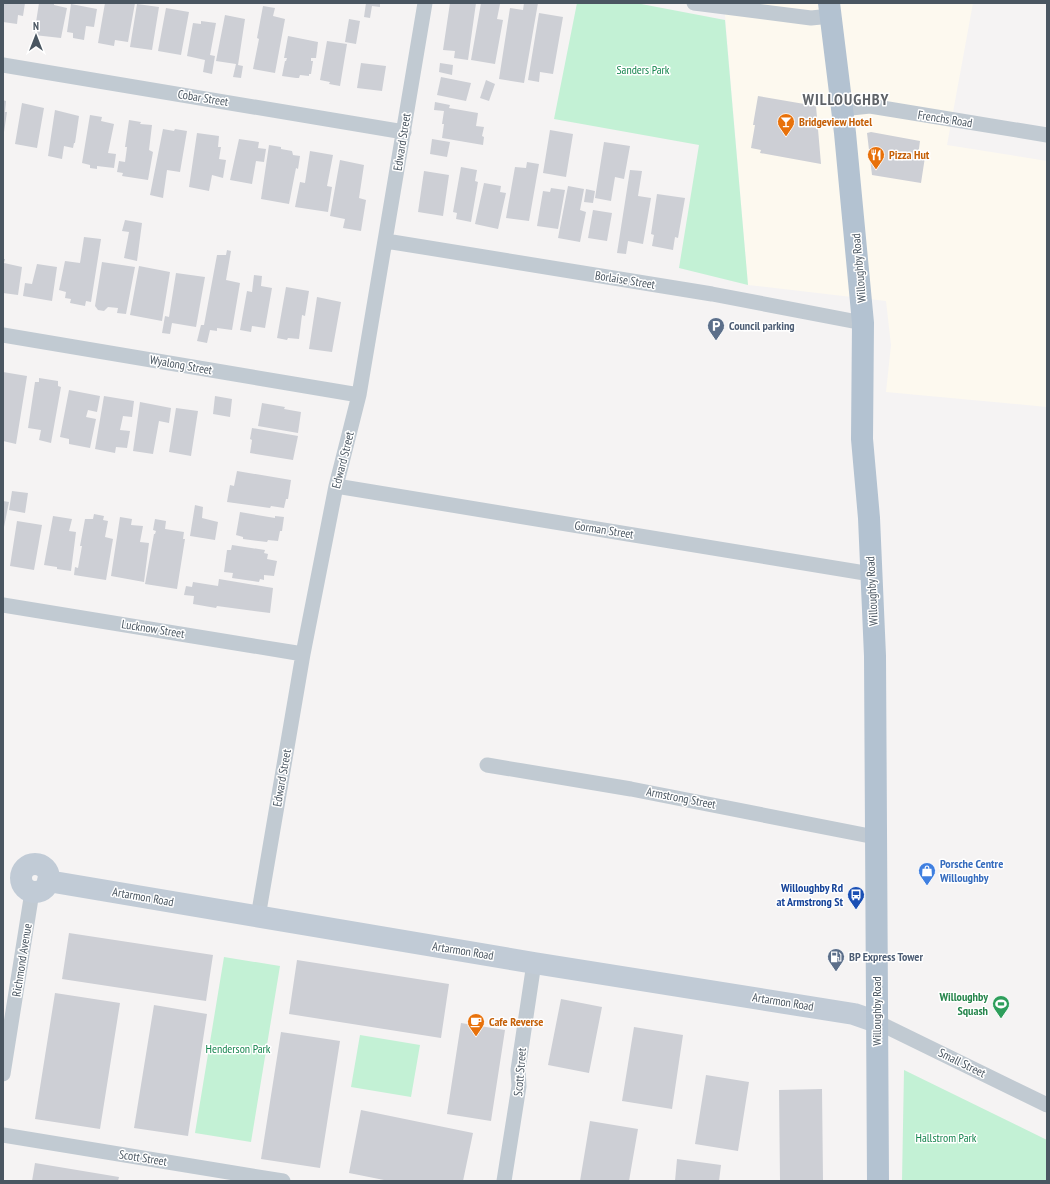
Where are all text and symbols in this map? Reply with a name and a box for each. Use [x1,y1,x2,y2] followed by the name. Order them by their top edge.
[16,16,56,56] north arrow
[33,19,39,33] text: N
[616,62,670,77] park label: Sanders Park
[177,86,230,109] street label: Cobar Street
[802,89,889,109] district label: WILLOUGHBY
[917,107,973,130] street label: Frenchs Road
[390,111,414,172] street label: Edward Street
[776,112,796,137] bar icon: Bridgeview Hotel
[799,114,872,129] place label: Bridgeview Hotel
[866,145,886,170] restaurant icon: Pizza Hut
[889,147,930,162] place label: Pizza Hut
[848,233,869,303] street label: Willoughby Road
[594,267,657,292] street label: Borlaise Street
[706,316,726,341] parking icon: Council parking
[729,318,795,333] place label: Council parking
[149,352,214,377] street label: Wyalong Street
[328,429,357,490] street label: Edward Street
[573,517,635,542] street label: Gorman Street
[862,556,881,626] street label: Willoughby Road
[121,616,186,641] street label: Lucknow Street
[269,747,294,808] street label: Edward Street
[645,783,718,812] street label: Armstrong Street
[939,856,1003,885] place label: Porsche Centre Willoughby
[917,861,937,886] shop icon: Porsche Centre Willoughby
[777,880,843,909] place label: Willoughby Rd at Armstrong St
[111,884,175,909] street label: Artarmon Road
[846,885,866,910] bus stop icon: Willoughby Rd at Armstrong St
[8,922,35,998] street label: Richmond Avenue
[431,938,495,963] street label: Artarmon Road
[826,947,846,972] fuel station icon: BP Express Tower
[849,949,924,964] place label: BP Express Tower
[869,976,884,1046] street label: Willoughby Road
[751,989,815,1014] street label: Artarmon Road
[938,989,988,1018] place label: Willoughby Squash
[991,994,1011,1019] sports icon: Willoughby Squash
[466,1012,486,1037] cafe icon: Cafe Reverse
[489,1014,543,1029] place label: Cafe Reverse
[206,1041,271,1056] park label: Henderson Park
[936,1045,989,1081] street label: Small Street
[510,1047,529,1097] street label: Scott Street
[916,1130,977,1145] park label: Hallstrom Park
[118,1146,169,1169] street label: Scott Street

